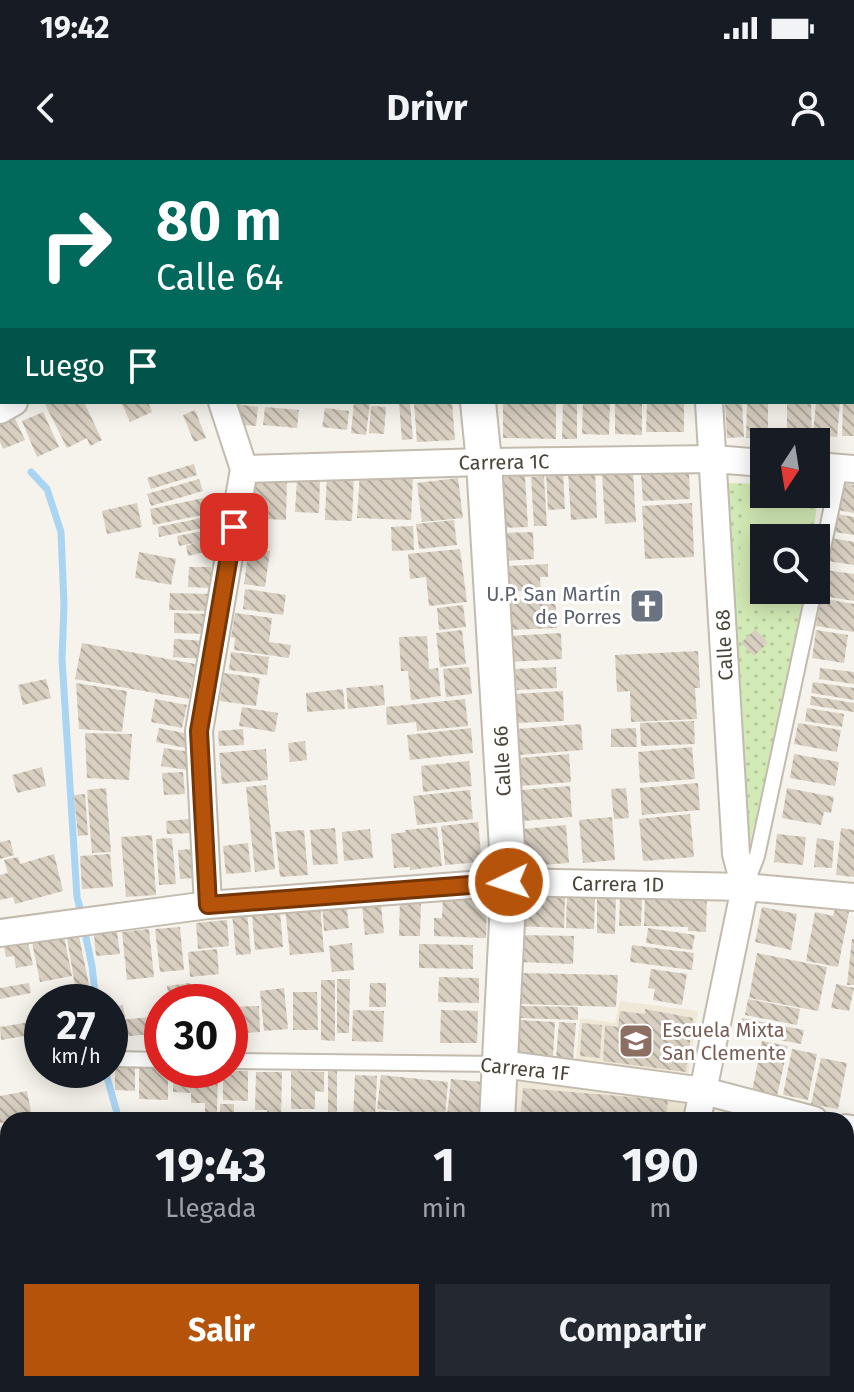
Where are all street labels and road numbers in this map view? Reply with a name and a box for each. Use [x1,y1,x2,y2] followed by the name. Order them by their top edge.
[458,449,550,475] street label: Carrera 1C
[710,609,738,681] street label: Calle 68
[488,725,516,797] street label: Calle 66
[572,871,664,897] street label: Carrera 1D
[479,1052,571,1086] street label: Carrera 1F

